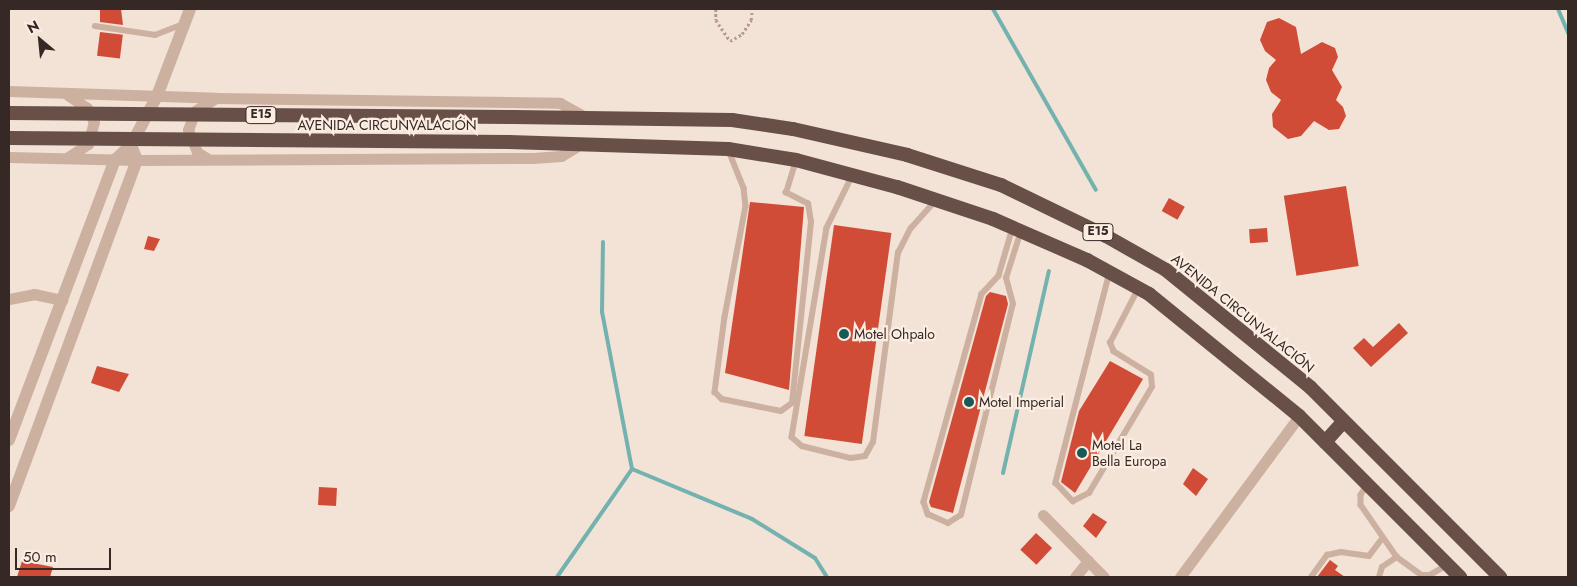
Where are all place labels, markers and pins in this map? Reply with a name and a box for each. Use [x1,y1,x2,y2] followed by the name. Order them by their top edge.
[854,326,935,342] place label: Motel Ohpalo
[838,328,850,340] marker: Motel Ohpalo
[979,394,1064,410] place label: Motel Imperial
[963,396,975,408] marker: Motel Imperial
[1092,437,1166,470] place label: Motel La Bella Europa
[1076,447,1088,459] marker: Motel La Bella Europa

